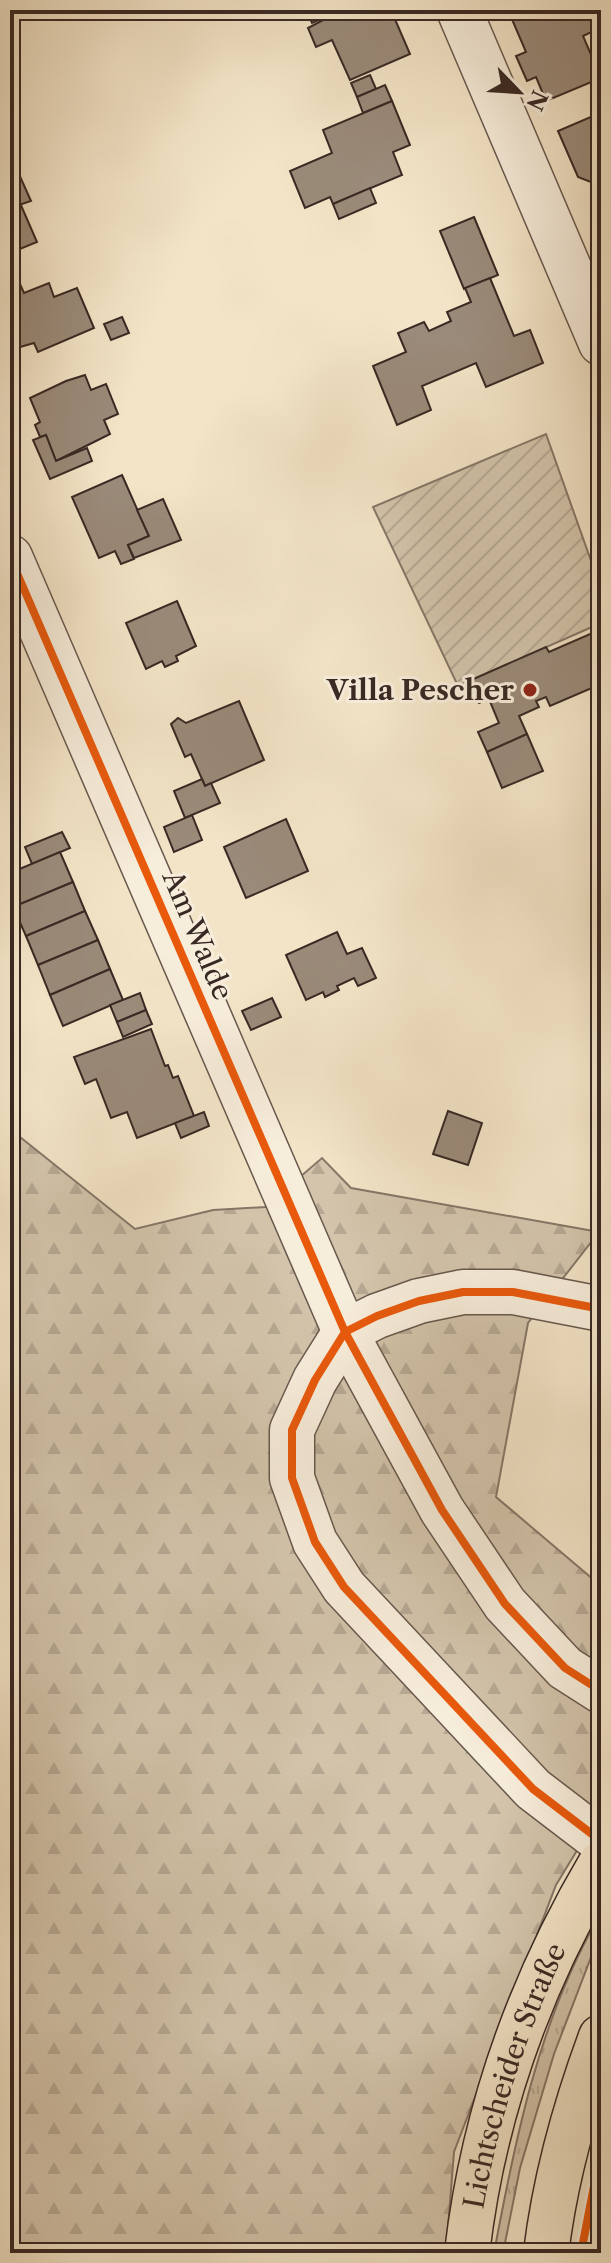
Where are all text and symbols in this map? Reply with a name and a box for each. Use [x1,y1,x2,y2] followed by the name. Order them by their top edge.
[479,52,559,132] north arrow
[520,86,553,115] text: N
[326,673,514,707] place label: Villa Pescher
[521,681,539,699] marker: Villa Pescher
[155,864,240,1005] street label: Am Walde
[457,1937,573,2211] street label: Lichtscheider Straße

